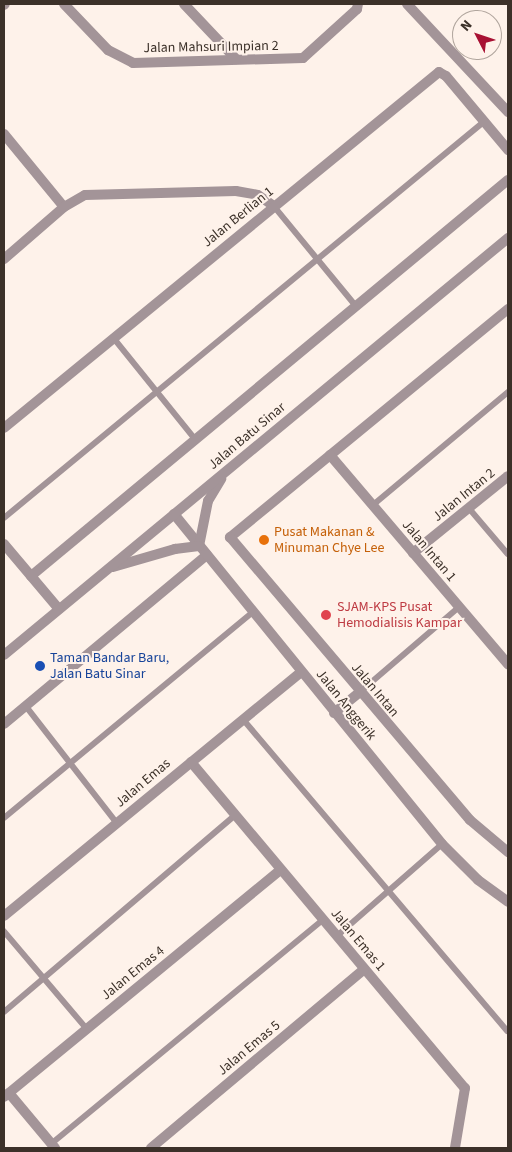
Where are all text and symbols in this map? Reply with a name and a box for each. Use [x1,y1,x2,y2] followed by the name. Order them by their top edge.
[452,10,502,60] north arrow
[456,16,477,36] text: N
[143,37,279,57] street label: Jalan Mahsuri Impian 2
[199,183,277,251] street label: Jalan Berlian 1
[205,399,289,473] street label: Jalan Batu Sinar
[430,465,498,525] street label: Jalan Intan 2
[398,517,460,585] street label: Jalan Intan 1
[274,524,384,556] place label: Pusat Makanan & Minuman Chye Lee
[258,534,270,546] marker: Pusat Makanan & Minuman Chye Lee
[337,599,462,632] place label: SJAM-KPS Pusat Hemodialisis Kampar
[319,608,333,622] marker: SJAM-KPS Pusat Hemodialisis Kampar
[50,650,169,682] place label: Taman Bandar Baru, Jalan Batu Sinar
[34,660,46,672] marker: Taman Bandar Baru, Jalan Batu Sinar
[348,660,402,720] street label: Jalan Intan
[312,666,380,744] street label: Jalan Anggerik
[112,755,174,811] street label: Jalan Emas
[327,905,389,975] street label: Jalan Emas 1
[98,942,168,1004] street label: Jalan Emas 4
[214,1017,284,1079] street label: Jalan Emas 5

